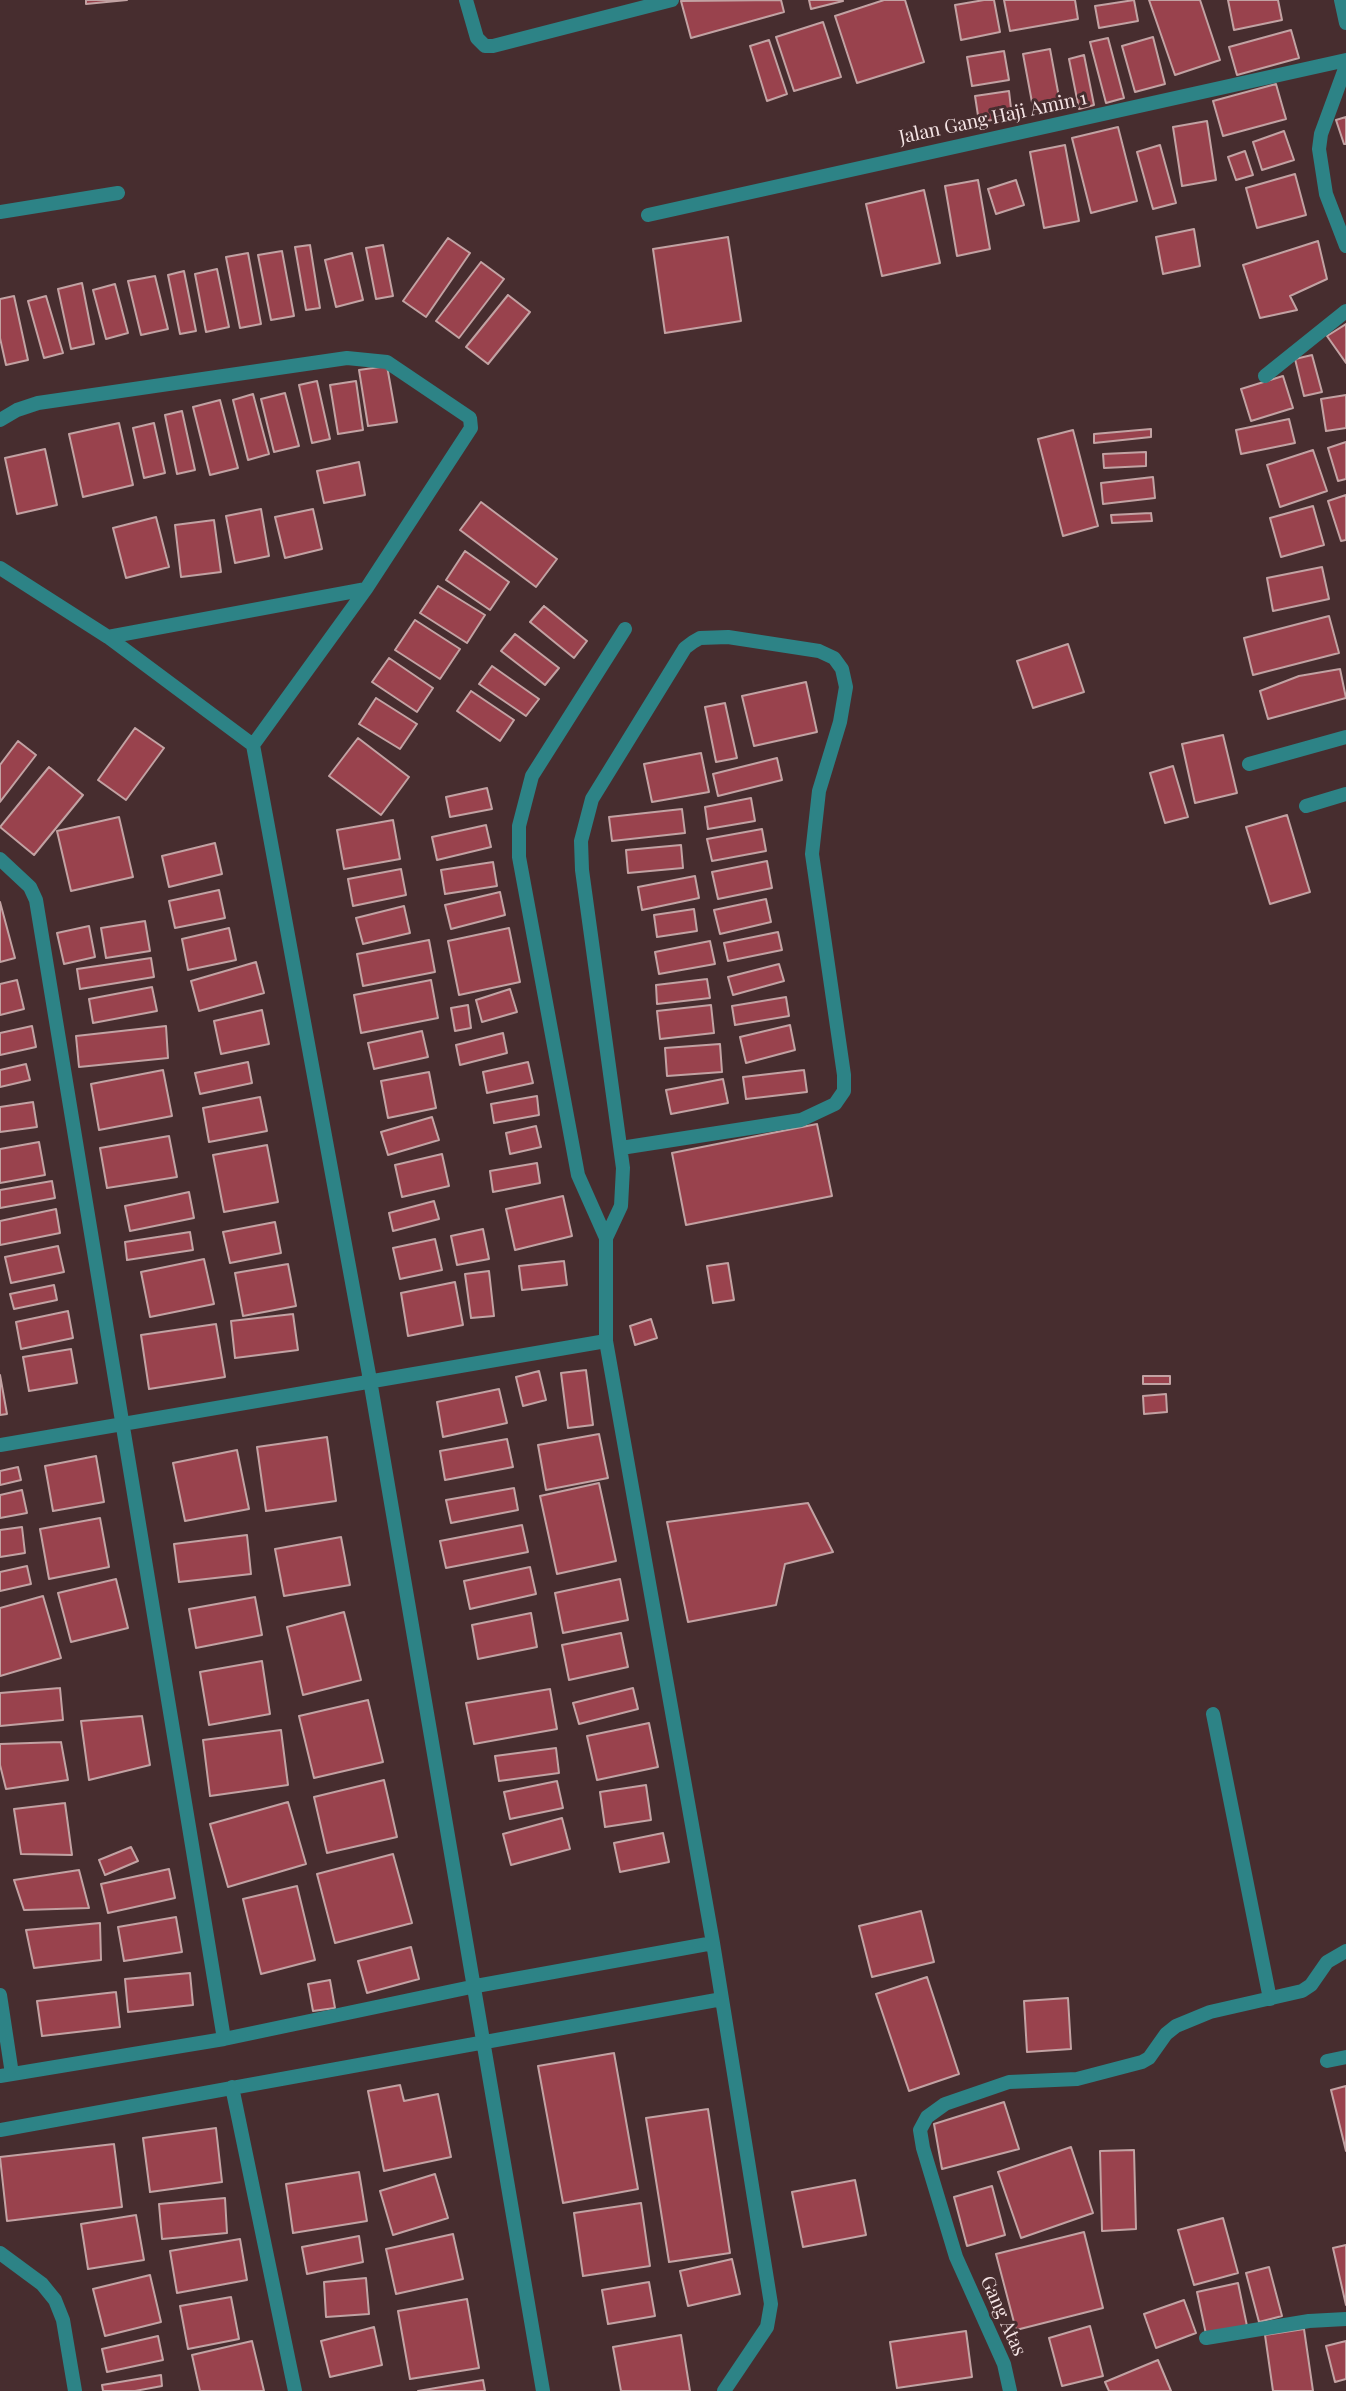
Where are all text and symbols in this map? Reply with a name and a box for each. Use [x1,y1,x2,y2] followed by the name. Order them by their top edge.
[897,87,1089,149] street label: Jalan Gang Haji Amin 1
[975,2272,1031,2360] street label: Gang Atas

